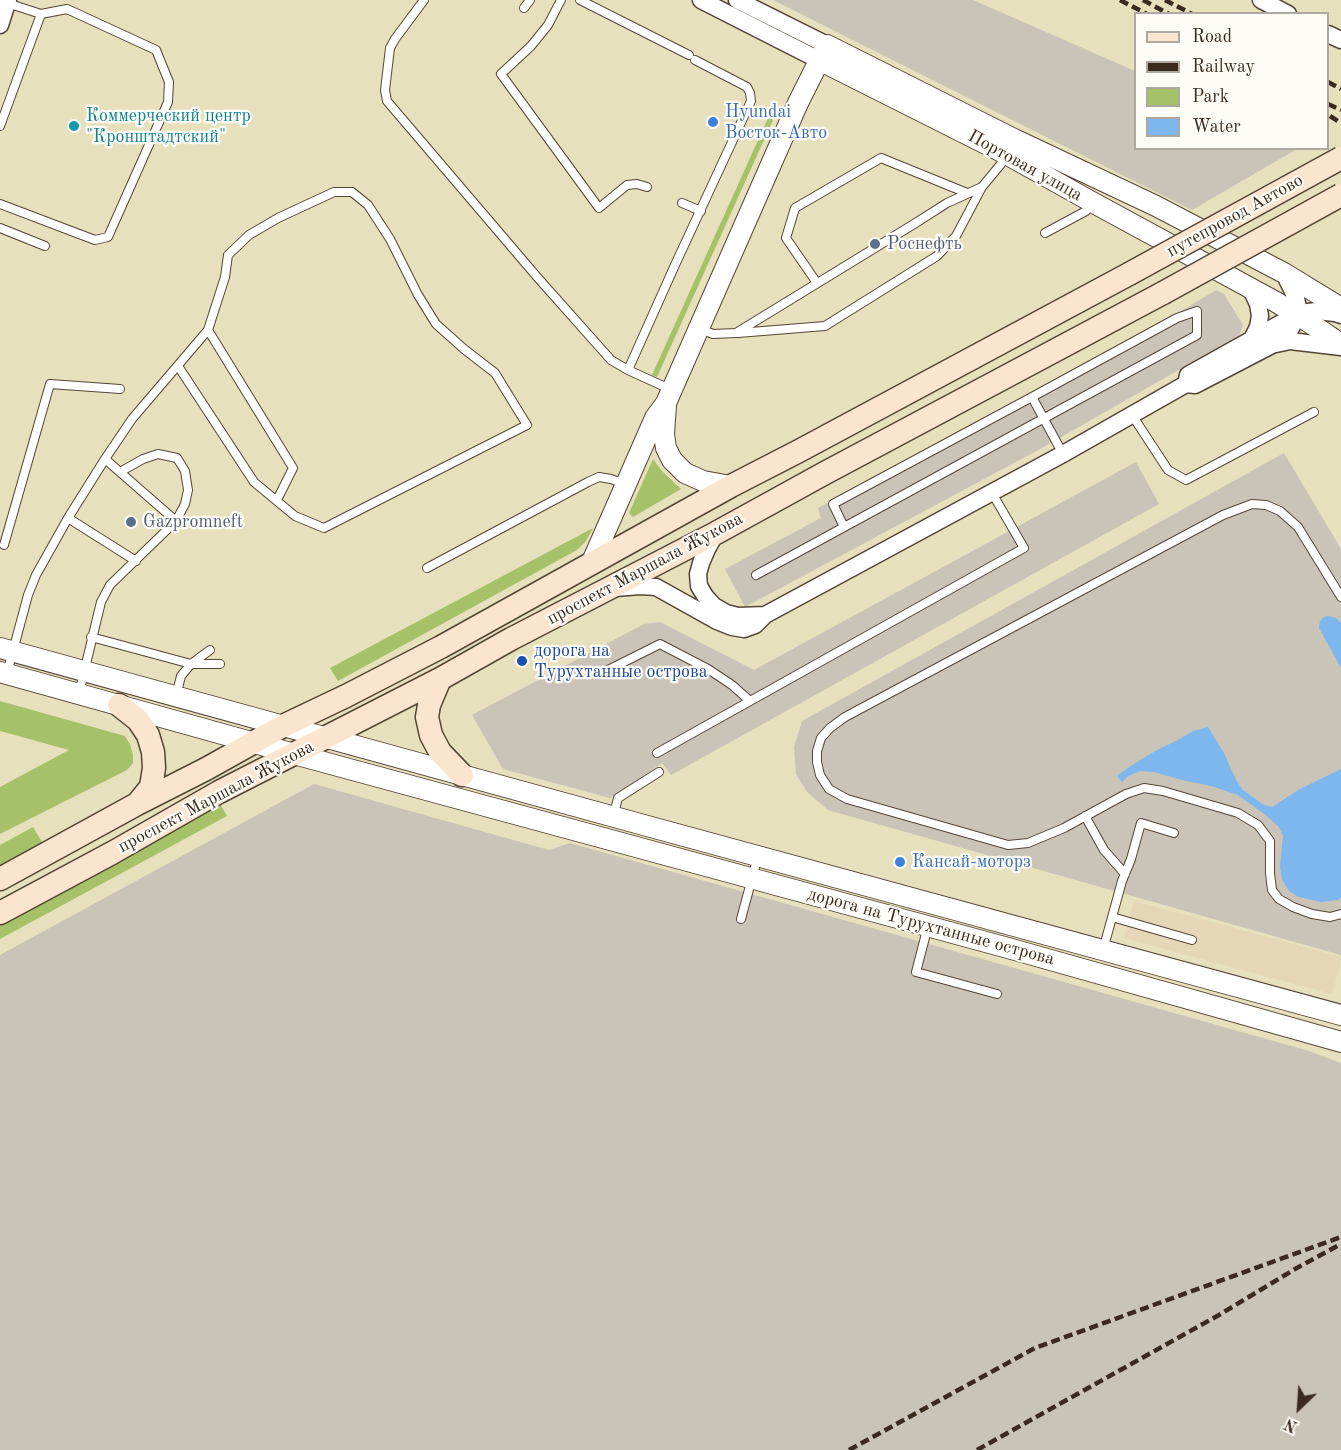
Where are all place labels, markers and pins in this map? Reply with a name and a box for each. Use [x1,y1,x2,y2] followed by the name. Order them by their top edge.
[725,101,827,144] place label: Hyundai Восток-Авто
[86,105,251,148] place label: Коммерческий центр "Кронштадтский"
[706,115,720,129] marker: Hyundai Восток-Авто
[67,119,81,133] marker: Коммерческий центр "Кронштадтский"
[887,233,962,255] place label: Роснефть
[868,237,882,251] marker: Роснефть
[143,511,243,533] place label: Gazpromneft
[124,515,138,529] marker: Gazpromneft
[534,640,708,682] place label: дорога на Турухтанные острова
[515,654,529,668] marker: дорога на Турухтанные острова
[912,851,1031,873] place label: Кансай-моторз
[893,855,907,869] marker: Кансай-моторз

